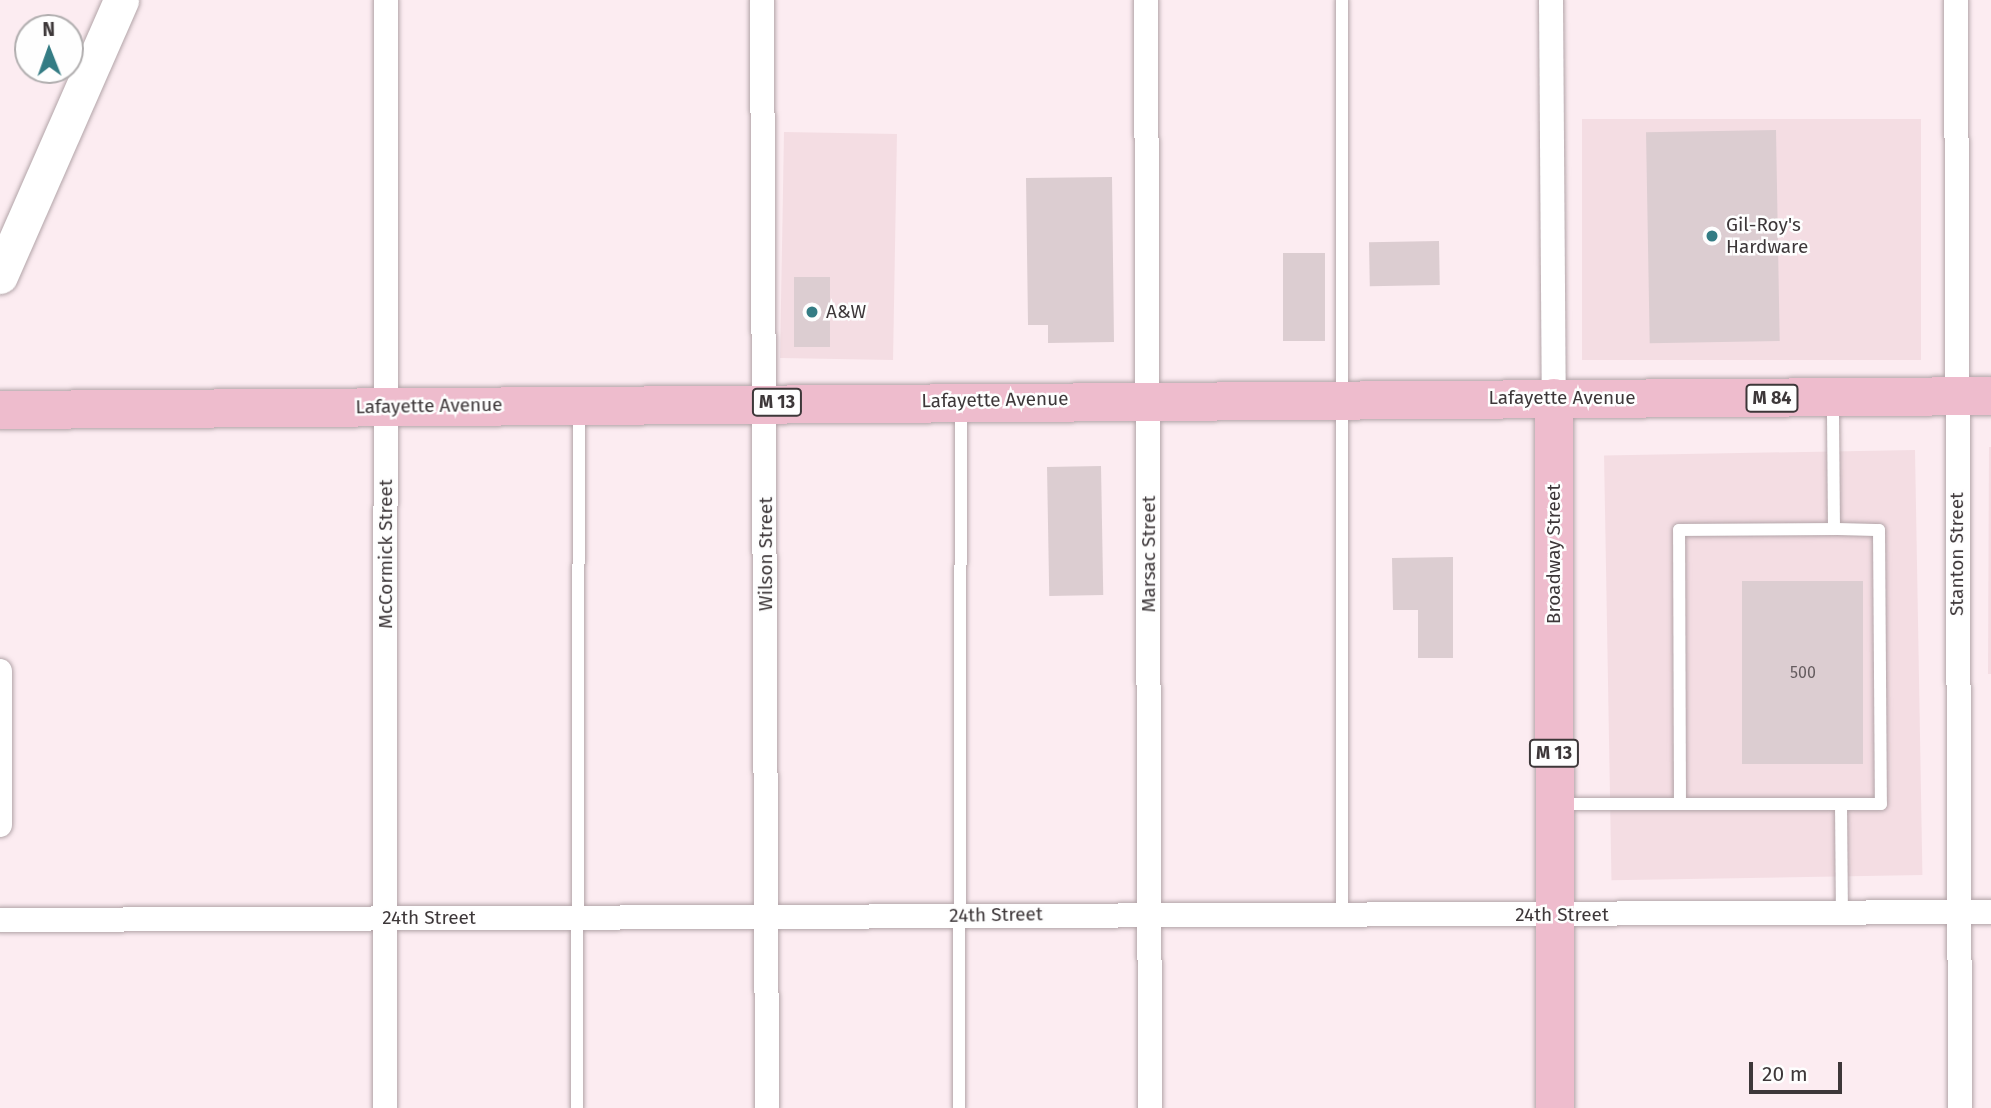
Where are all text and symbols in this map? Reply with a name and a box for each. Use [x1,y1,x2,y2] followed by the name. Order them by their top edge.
[14,14,84,84] north arrow
[42,18,55,41] text: N
[1726,214,1808,258] place label: Gil-Roy's Hardware
[1704,228,1720,244] marker: Gil-Roy's Hardware
[826,301,866,323] place label: A&W
[804,304,820,320] marker: A&W
[1744,384,1800,412] road number: M 84
[921,387,1069,413] street label: Lafayette Avenue
[1488,387,1636,409] street label: Lafayette Avenue
[751,388,803,416] road number: M 13
[355,393,503,419] street label: Lafayette Avenue
[375,479,397,629] street label: McCormick Street
[1543,484,1565,624] street label: Broadway Street
[1946,492,1968,616] street label: Stanton Street
[1138,496,1160,612] street label: Marsac Street
[755,497,777,611] street label: Wilson Street
[1790,663,1816,683] house number: 500
[1528,738,1580,768] road number: M 13
[949,903,1043,927] street label: 24th Street
[1515,904,1609,926] street label: 24th Street
[382,907,476,929] street label: 24th Street
[1753,1048,1846,1092] scale bar
[1762,1061,1808,1087] text: 20 m

